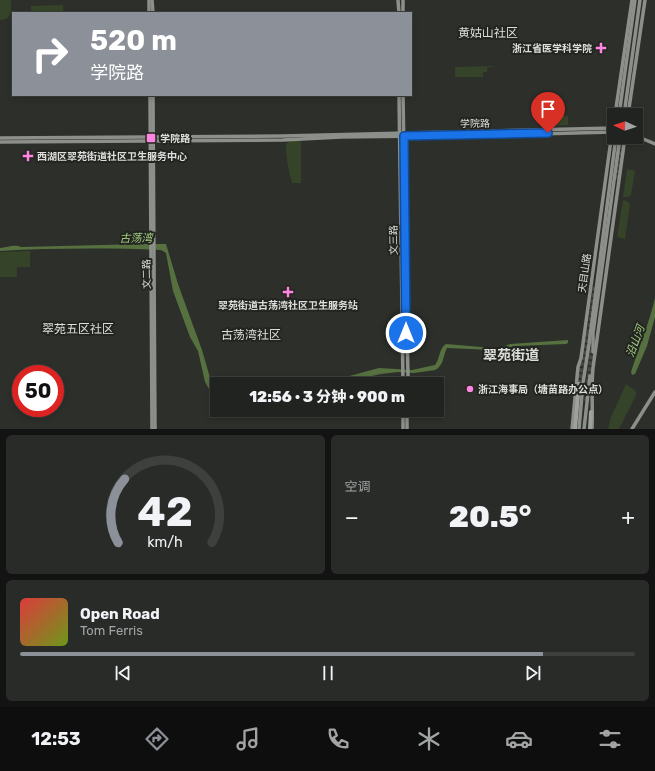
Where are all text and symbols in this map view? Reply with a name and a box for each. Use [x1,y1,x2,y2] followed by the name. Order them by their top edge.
[90,24,177,57] text: 520 m
[458,26,518,40] district label: 黄姑山社区
[24,28,76,80] icon: right
[595,42,607,54] marker: 浙江省医学科学院
[512,43,592,55] place label: 浙江省医学科学院
[90,62,144,84] text: 学院路
[531,92,565,133] pin
[537,98,559,120] icon: arrive
[607,108,643,144] north arrow
[607,108,643,144] map controls
[460,118,490,130] street label: 学院路
[145,132,157,144] marker: 学院路
[160,133,191,145] place label: 学院路
[22,150,34,162] marker: 西湖区翠苑街道社区卫生服务中心
[37,150,187,163] place label: 西湖区翠苑街道社区卫生服务中心
[388,225,400,255] street label: 文三路
[119,232,155,245] water label: 古荡湾
[576,252,594,294] street label: 天目山路
[141,259,153,289] street label: 文二路
[282,286,294,298] marker: 翠苑街道古荡湾社区卫生服务站
[218,299,358,312] place label: 翠苑街道古荡湾社区卫生服务站
[385,312,427,354] position arrow
[42,322,114,336] district label: 翠苑五区社区
[624,322,648,359] water label: 沿山河
[221,328,281,342] district label: 古荡湾社区
[483,347,539,364] district label: 翠苑街道
[12,365,64,417] speed limit sign: 50
[478,383,608,396] place label: 浙江海事局（塘苗路办公点）
[465,384,475,394] marker: 浙江海事局（塘苗路办公点）
[249,388,405,406] text: 12:56 · 3 分钟 · 900 m
[345,479,371,494] text: 空调
[138,486,193,535] text: 42
[449,499,531,535] text: 20.5°
[345,504,359,531] text: −
[621,504,635,531] text: +
[147,533,183,550] text: km/h
[80,605,160,623] text: Open Road
[80,623,143,638] text: Tom Ferris
[112,662,134,684] icon: previous
[317,662,339,684] icon: pause
[522,662,544,684] icon: next
[143,725,171,753] icon: directions
[234,725,262,753] icon: music
[324,725,352,753] icon: phone
[415,725,443,753] icon: climate
[505,725,533,753] icon: car
[596,725,624,753] icon: filters
[31,728,81,750] text: 12:53

